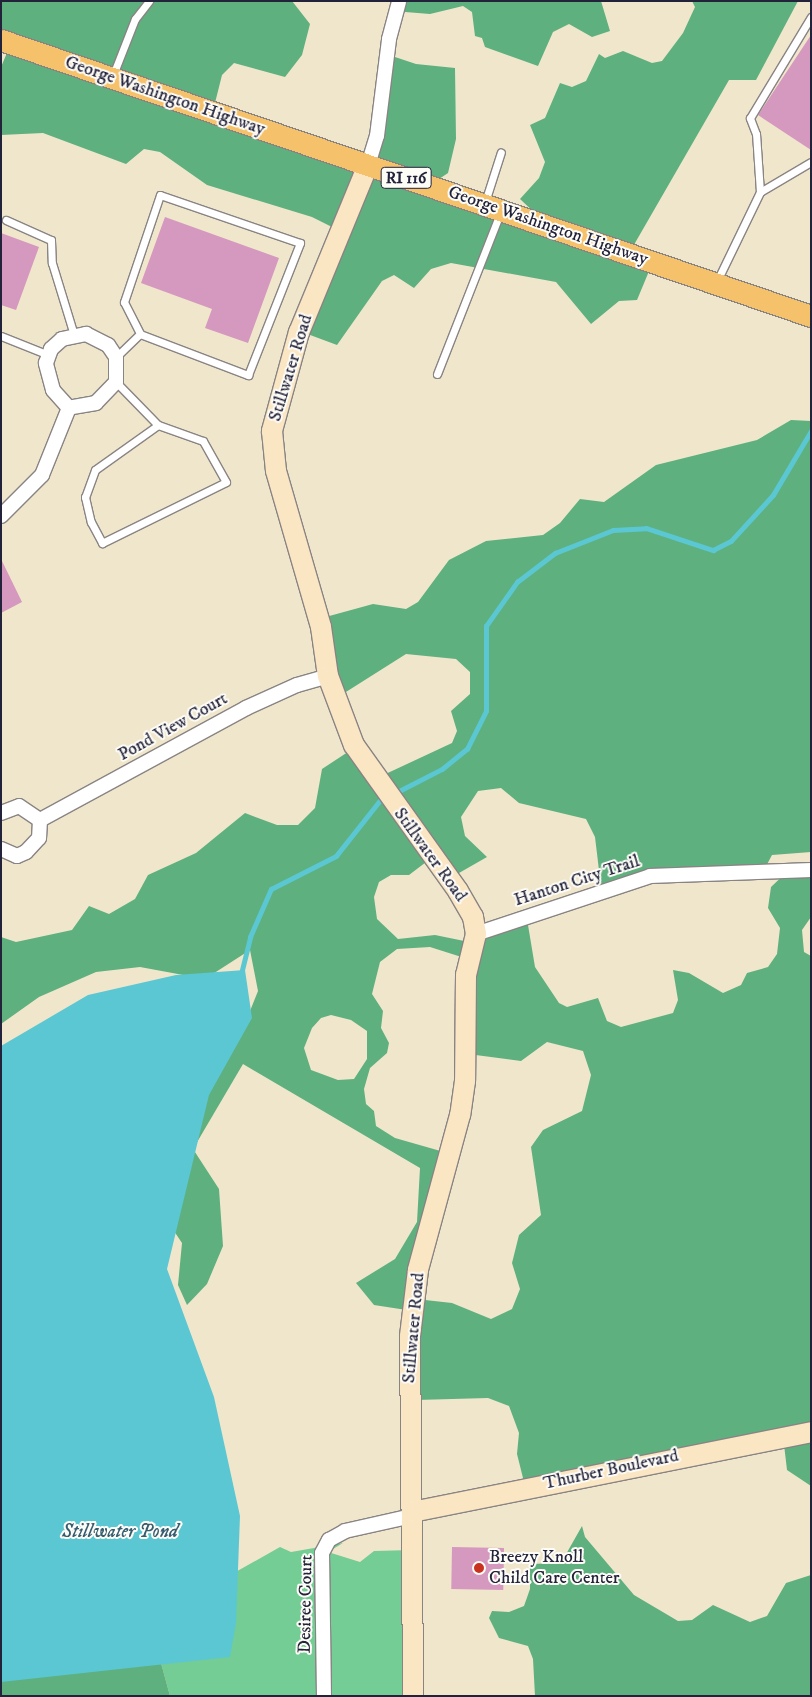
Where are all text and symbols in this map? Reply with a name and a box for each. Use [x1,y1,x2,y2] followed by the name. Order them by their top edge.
[62,52,268,140] street label: George Washington Highway
[380,164,432,192] road number: RI 116
[445,182,651,270] street label: George Washington Highway
[264,312,318,424] street label: Stillwater Road
[115,688,231,766] street label: Pond View Court
[389,804,471,906] street label: Stillwater Road
[512,851,642,911] street label: Hanton City Trail
[398,1272,430,1384] street label: Stillwater Road
[541,1445,681,1495] street label: Thurber Boulevard
[62,1521,178,1543] water label: Stillwater Pond
[489,1547,620,1590] place label: Breezy Knoll Child Care Center
[294,1554,318,1654] street label: Desiree Court
[473,1562,485,1574] marker: Breezy Knoll Child Care Center

